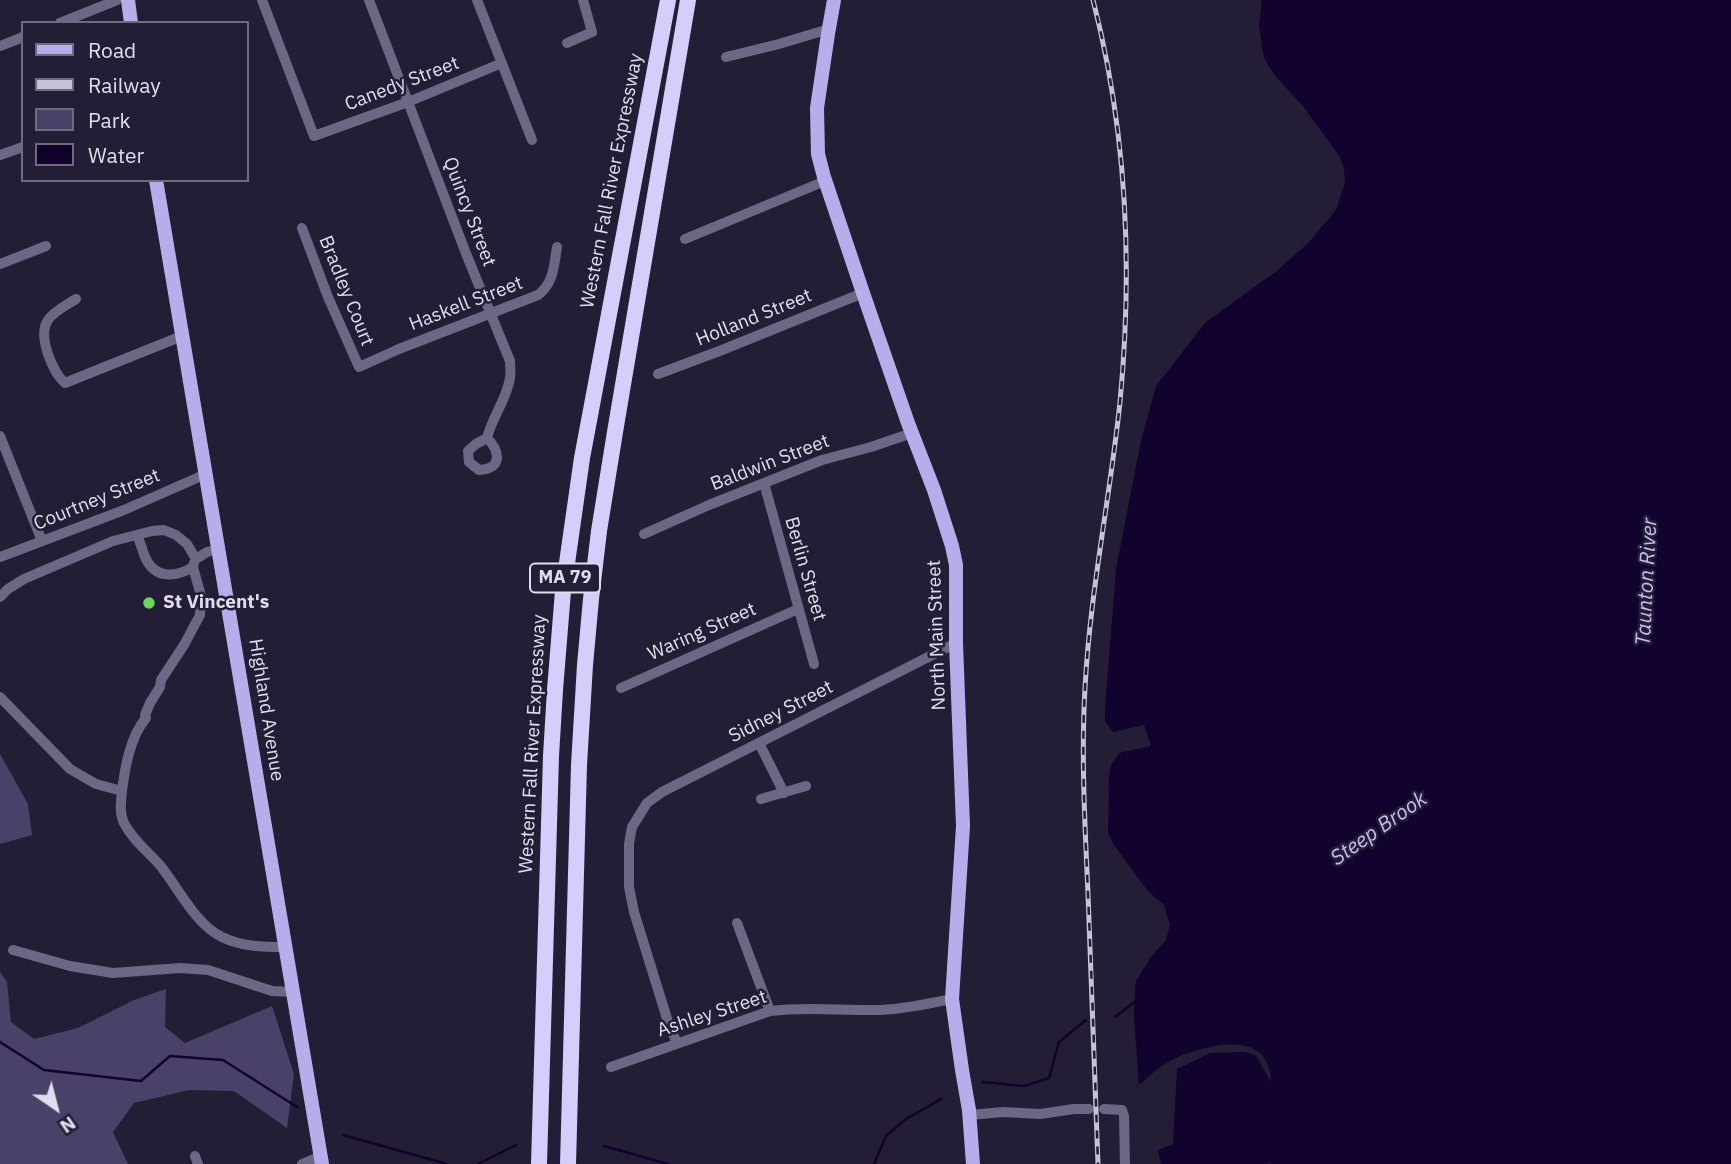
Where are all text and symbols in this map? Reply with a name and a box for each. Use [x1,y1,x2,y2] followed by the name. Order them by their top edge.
[21,21,248,182] legend
[88,36,136,64] text: Road
[342,52,462,116] street label: Canedy Street
[576,52,648,310] street label: Western Fall River Expressway
[88,71,161,99] text: Railway
[88,106,131,134] text: Park
[88,141,144,169] text: Water
[438,154,500,270] street label: Quincy Street
[314,233,378,349] street label: Bradley Court
[406,272,526,336] street label: Haskell Street
[693,284,815,352] street label: Holland Street
[707,430,833,496] street label: Baldwin Street
[31,464,163,536] street label: Courtney Street
[779,514,831,624] street label: Berlin Street
[1631,517,1663,647] water label: Taunton River
[923,559,951,711] street label: North Main Street
[530,564,600,592] road number: MA 79
[163,592,269,614] place label: St Vincent's
[141,595,157,611] marker: St Vincent's
[644,598,760,666] street label: Waring Street
[515,614,551,874] street label: Western Fall River Expressway
[243,637,289,783] street label: Highland Avenue
[725,676,837,748] street label: Sidney Street
[1326,787,1432,871] water label: Steep Brook
[654,986,770,1042] street label: Ashley Street
[21,1073,91,1143] north arrow
[56,1111,81,1139] text: N

